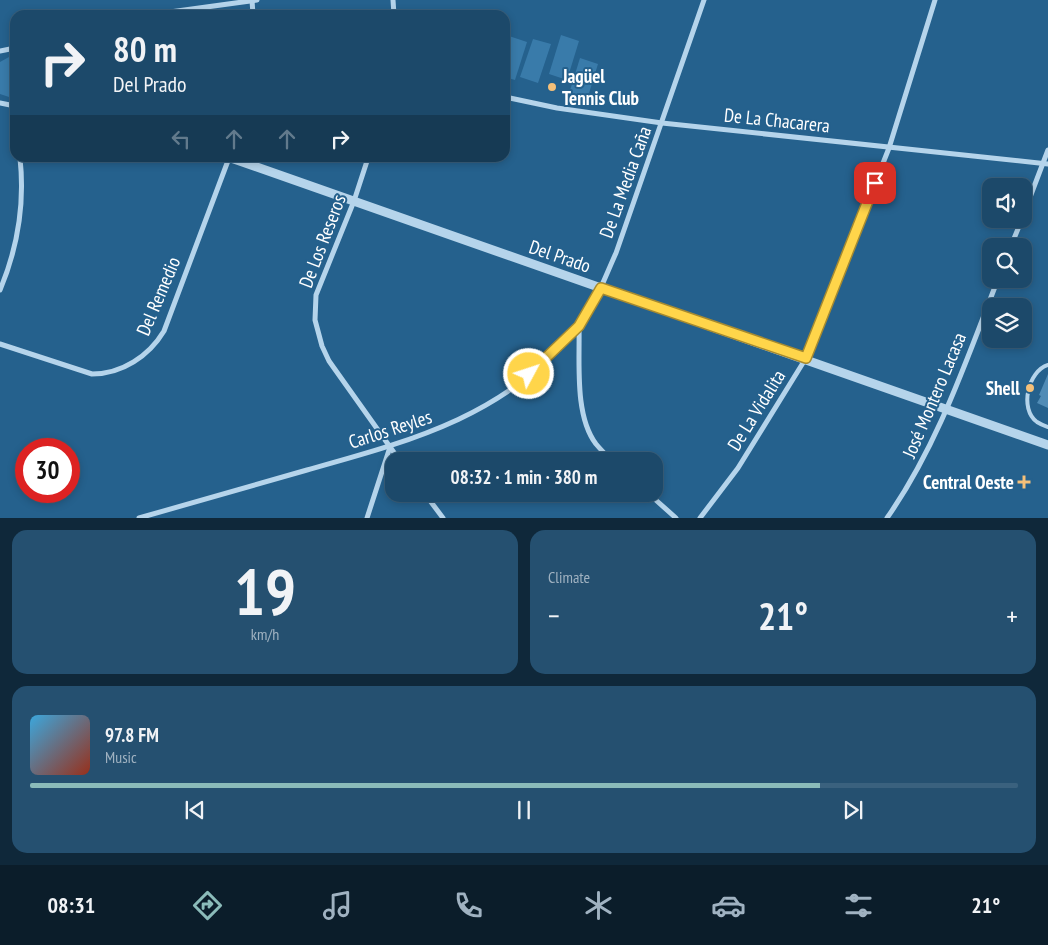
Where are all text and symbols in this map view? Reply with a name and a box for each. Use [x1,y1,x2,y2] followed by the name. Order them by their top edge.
[113,26,177,72] text: 80 m
[30,30,95,95] icon: right
[561,64,639,110] place label: Jagüel Tennis Club
[113,70,187,98] text: Del Prado
[546,81,558,93] marker: Jagüel Tennis Club
[723,103,831,137] street label: De La Chacarera
[594,123,656,241] street label: De La Media Caña
[167,125,195,153] icon: left
[220,125,248,153] icon: ahead
[273,125,301,153] icon: ahead
[326,125,354,153] icon: right
[854,162,896,204] pin
[861,169,889,197] icon: arrive
[982,178,1032,348] map controls
[982,178,1032,228] button: sound
[293,191,351,291] street label: De Los Reseros
[526,234,594,278] street label: Del Prado
[982,238,1032,288] button: search
[131,253,185,339] street label: Del Remedio
[982,298,1032,348] button: layers
[896,329,971,462] street label: José Montero Lacasa
[502,347,554,399] position arrow
[722,365,790,455] street label: De La Vidalita
[986,376,1020,400] place label: Shell
[1024,382,1036,394] marker: Shell
[345,404,435,454] street label: Carlos Reyles
[15,438,80,503] speed limit sign: 30
[451,465,597,489] text: 08:32 · 1 min · 380 m
[923,470,1014,494] place label: Central Oeste
[1018,476,1030,488] marker: Central Oeste
[234,549,296,633] text: 19
[548,567,590,587] text: Climate
[758,591,808,640] text: 21°
[548,597,560,634] text: −
[1006,597,1018,634] text: +
[251,624,279,644] text: km/h
[105,723,159,747] text: 97.8 FM
[105,747,137,767] text: Music
[181,796,209,824] icon: previous
[510,796,538,824] icon: pause
[839,796,867,824] icon: next
[190,888,225,923] icon: directions
[320,888,355,923] icon: music
[451,888,486,923] icon: phone
[581,888,616,923] icon: climate
[711,888,746,923] icon: car
[841,888,876,923] icon: filters
[48,891,95,919] text: 08:31
[971,891,1000,919] text: 21°

